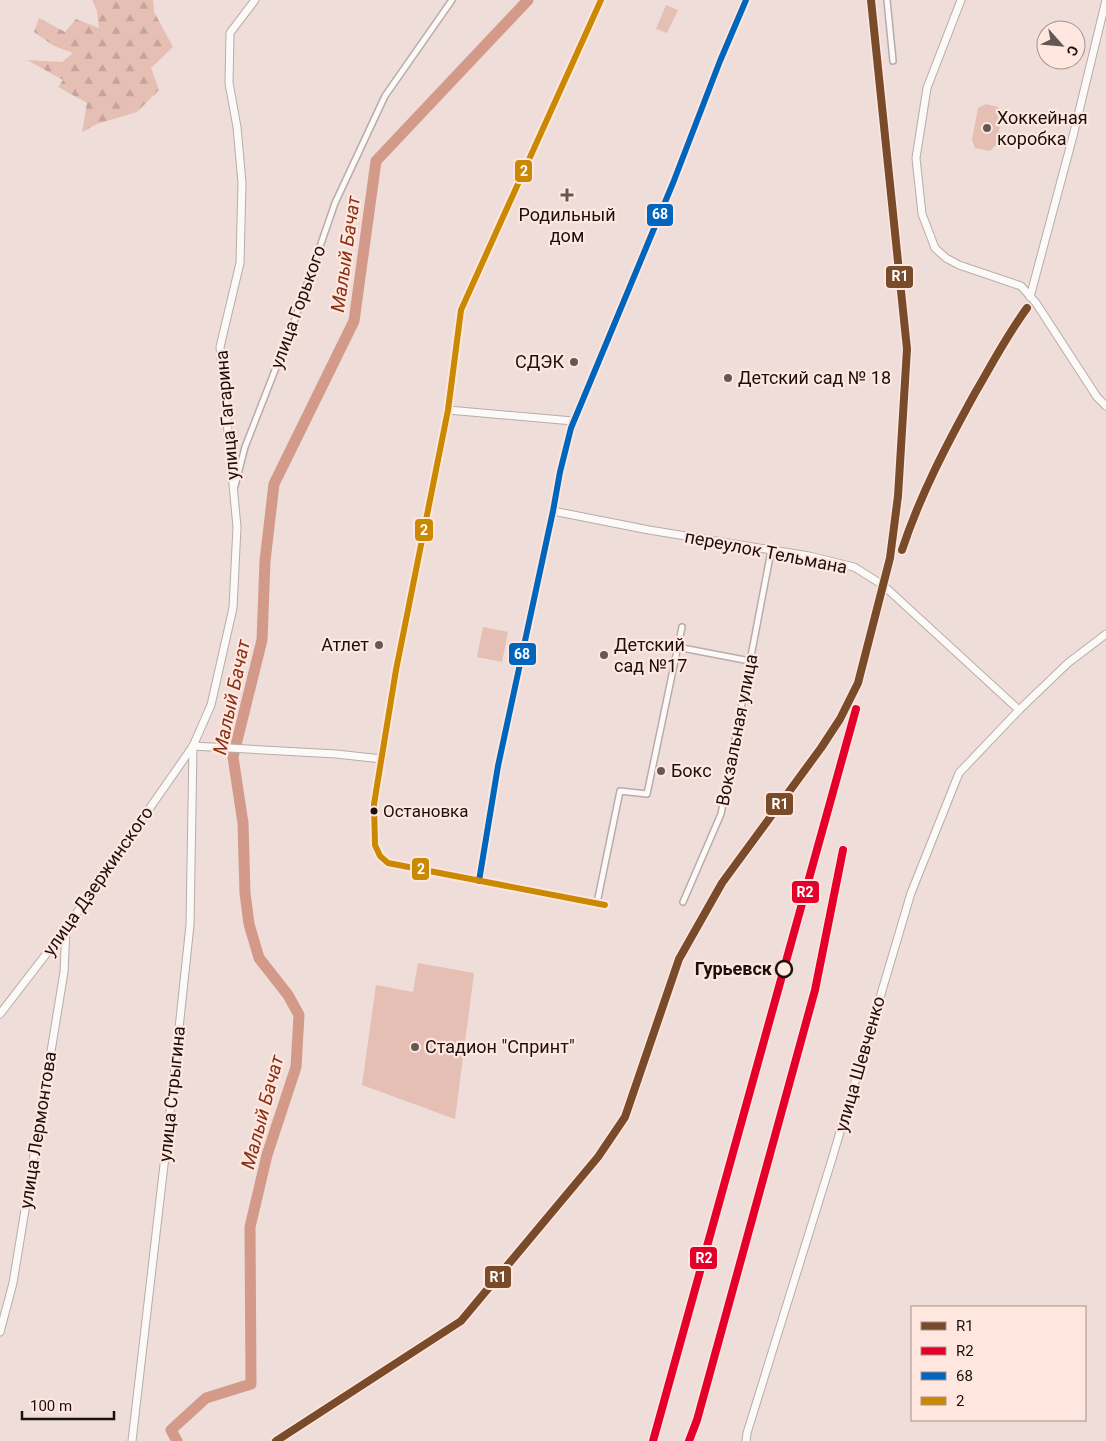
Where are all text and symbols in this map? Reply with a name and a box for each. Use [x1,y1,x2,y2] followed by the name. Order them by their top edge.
[1036,20,1086,70] north arrow
[1063,43,1082,59] text: С
[997,107,1088,149] place label: Хоккейная коробка
[981,122,993,134] marker: Хоккейная коробка
[514,159,533,183] line badge: 2
[520,163,528,179] text: 2
[560,188,574,202] marker: Родильный дом
[326,193,365,314] water label: Малый Бачат
[646,203,674,227] line badge: 68
[518,204,616,246] place label: Родильный дом
[652,206,668,222] text: 68
[265,242,330,371] street label: улица Горького
[885,265,914,289] line badge: R1
[891,268,909,284] text: R1
[210,349,243,481] street label: улица Гагарина
[515,351,564,372] place label: СДЭК
[568,356,580,368] marker: СДЭК
[738,367,891,388] place label: Детский сад № 18
[722,372,734,384] marker: Детский сад № 18
[414,518,434,542] line badge: 2
[420,522,428,538] text: 2
[683,525,849,578] street label: переулок Тельмана
[321,634,369,655] place label: Атлет
[614,634,687,676] place label: Детский сад №17
[208,636,255,757] water label: Малый Бачат
[373,639,385,651] marker: Атлет
[508,642,537,666] line badge: 68
[514,646,530,662] text: 68
[598,649,610,661] marker: Детский сад №17
[711,652,762,808] street label: Вокзальная улица
[671,760,712,781] place label: Бокс
[655,765,667,777] marker: Бокс
[765,792,794,816] line badge: R1
[771,796,789,812] text: R1
[383,801,469,821] place label: Остановка
[38,802,157,959] street label: улица Дзержинского
[369,806,379,816] marker: Остановка
[411,857,430,881] line badge: 2
[417,861,425,877] text: 2
[791,880,820,904] line badge: R2
[796,884,814,900] text: R2
[695,958,773,979] place label: Гурьевск
[775,960,793,978] marker: Гурьевск
[830,994,889,1134] street label: улица Шевченко
[154,1025,189,1163] street label: улица Стрыгина
[425,1036,575,1057] place label: Стадион "Спринт"
[409,1041,421,1053] marker: Стадион "Спринт"
[15,1050,60,1210] street label: улица Лермонтова
[236,1052,289,1172] water label: Малый Бачат
[689,1246,718,1270] line badge: R2
[695,1250,713,1266] text: R2
[484,1265,512,1289] line badge: R1
[489,1269,507,1285] text: R1
[911,1306,1086,1421] legend
[956,1317,974,1335] text: R1
[956,1342,974,1360] text: R2
[956,1367,973,1385] text: 68
[22,1388,115,1420] scale bar
[956,1392,964,1410] text: 2
[30,1397,72,1415] text: 100 m

